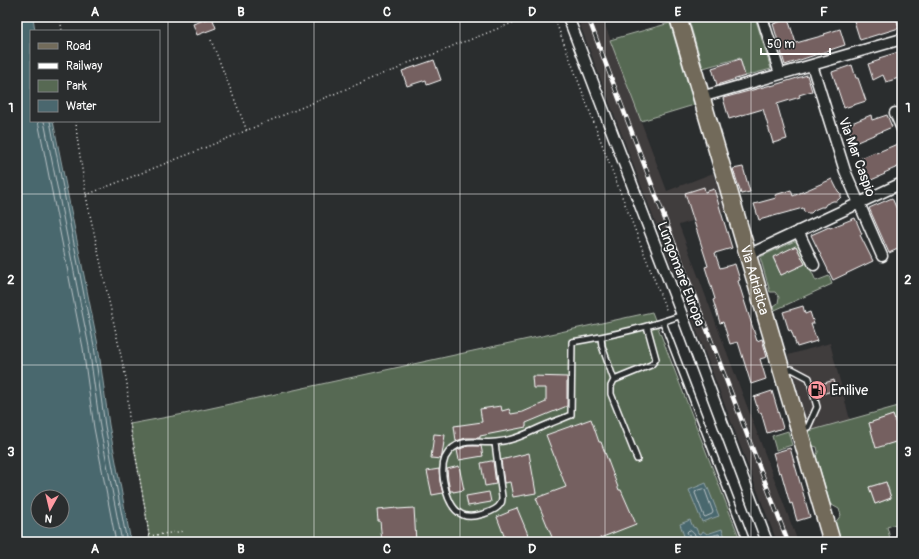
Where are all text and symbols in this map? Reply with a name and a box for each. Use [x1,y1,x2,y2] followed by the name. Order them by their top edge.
[91,4,100,20] text: A
[237,4,245,20] text: B
[383,4,391,20] text: C
[528,4,536,20] text: D
[675,4,682,20] text: E
[820,4,828,20] text: F
[30,30,160,122] legend
[761,30,830,56] scale bar
[767,37,795,52] text: 50 m
[66,39,91,54] text: Road
[66,59,102,74] text: Railway
[66,79,87,94] text: Park
[66,99,97,114] text: Water
[8,100,14,116] text: 1
[905,100,911,116] text: 1
[835,115,879,199] street label: Via Mar Caspio
[653,219,709,329] street label: Lungomare Europa
[737,243,773,317] street label: Via Adriatica
[7,272,15,288] text: 2
[904,272,912,288] text: 2
[806,379,828,401] fuel station icon: Enilive
[831,382,868,399] place label: Enilive
[7,444,15,460] text: 3
[904,444,912,460] text: 3
[30,489,70,529] north arrow
[44,511,53,525] text: N
[91,541,100,557] text: A
[237,541,245,557] text: B
[383,541,391,557] text: C
[528,541,536,557] text: D
[675,541,682,557] text: E
[820,541,828,557] text: F

